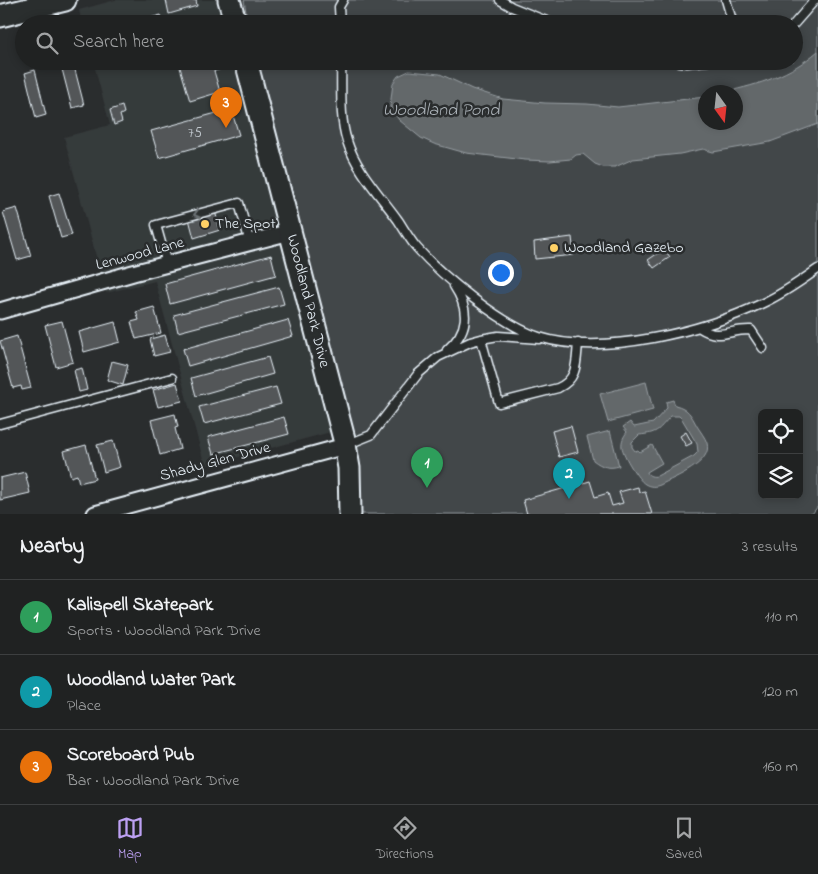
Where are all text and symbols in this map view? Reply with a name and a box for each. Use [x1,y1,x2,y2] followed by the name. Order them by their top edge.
[15,15,803,70] search box
[33,29,61,57] icon: search
[73,29,164,56] text: Search here
[698,85,743,130] north arrow
[210,87,242,128] pin: 3
[383,98,500,124] water label: Woodland Pond
[188,123,202,144] house number: 75
[194,209,202,219] one-way arrow
[215,212,276,236] place label: The Spot
[199,218,211,230] marker: The Spot
[93,230,188,277] street label: Lenwood Lane
[280,232,336,371] street label: Woodland Park Drive
[564,236,684,260] place label: Woodland Gazebo
[548,242,560,254] marker: Woodland Gazebo
[488,260,514,286] your location
[758,409,803,499] map controls
[758,409,803,454] button: locate
[157,435,274,488] street label: Shady Glen Drive
[411,447,443,488] pin: 1
[758,454,803,499] button: layers
[553,458,585,499] pin: 2
[20,532,84,562] text: Nearby
[742,535,798,559] text: 3 results
[67,592,213,619] text: Kalispell Skatepark
[33,605,39,629] text: 1
[764,605,798,629] text: 110 m
[67,619,261,643] text: Sports · Woodland Park Drive
[67,667,235,694] text: Woodland Water Park
[32,680,40,704] text: 2
[762,680,798,704] text: 120 m
[67,694,101,718] text: Place
[67,742,194,769] text: Scoreboard Pub
[33,755,39,779] text: 3
[763,755,798,779] text: 160 m
[67,769,239,793] text: Bar · Woodland Park Drive
[116,814,144,865] tab: Map
[376,814,434,865] tab: Directions
[666,814,702,865] tab: Saved

